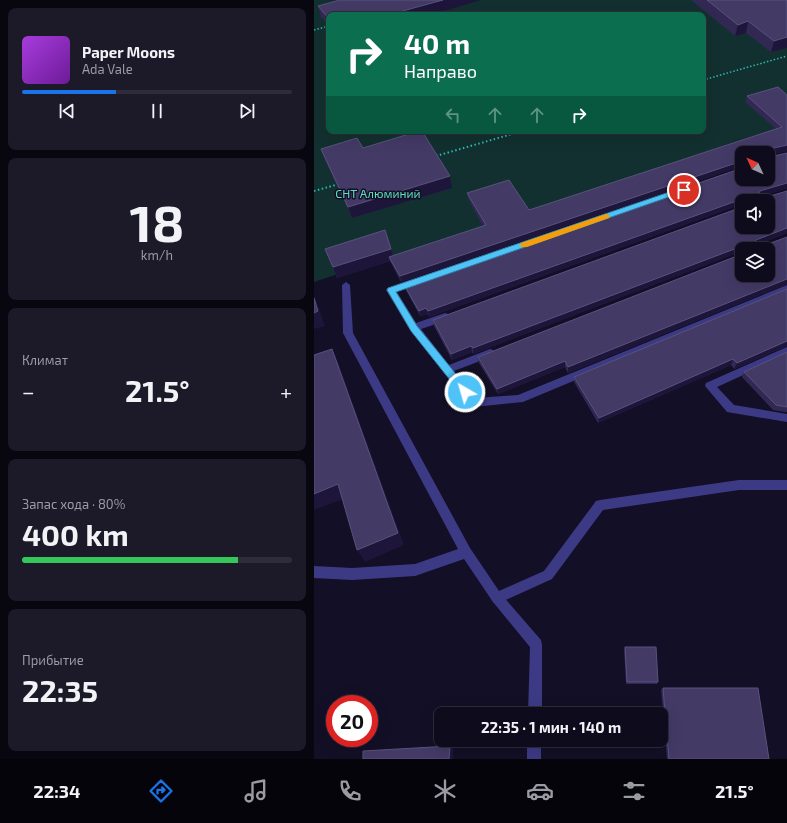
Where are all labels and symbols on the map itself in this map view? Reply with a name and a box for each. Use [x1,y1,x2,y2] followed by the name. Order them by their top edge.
[735,146,775,186] north arrow
[667,173,701,207] pin
[335,186,421,200] park label: СНТ Алюминий
[444,371,486,413] position arrow
[326,695,378,747] speed limit sign: 20

